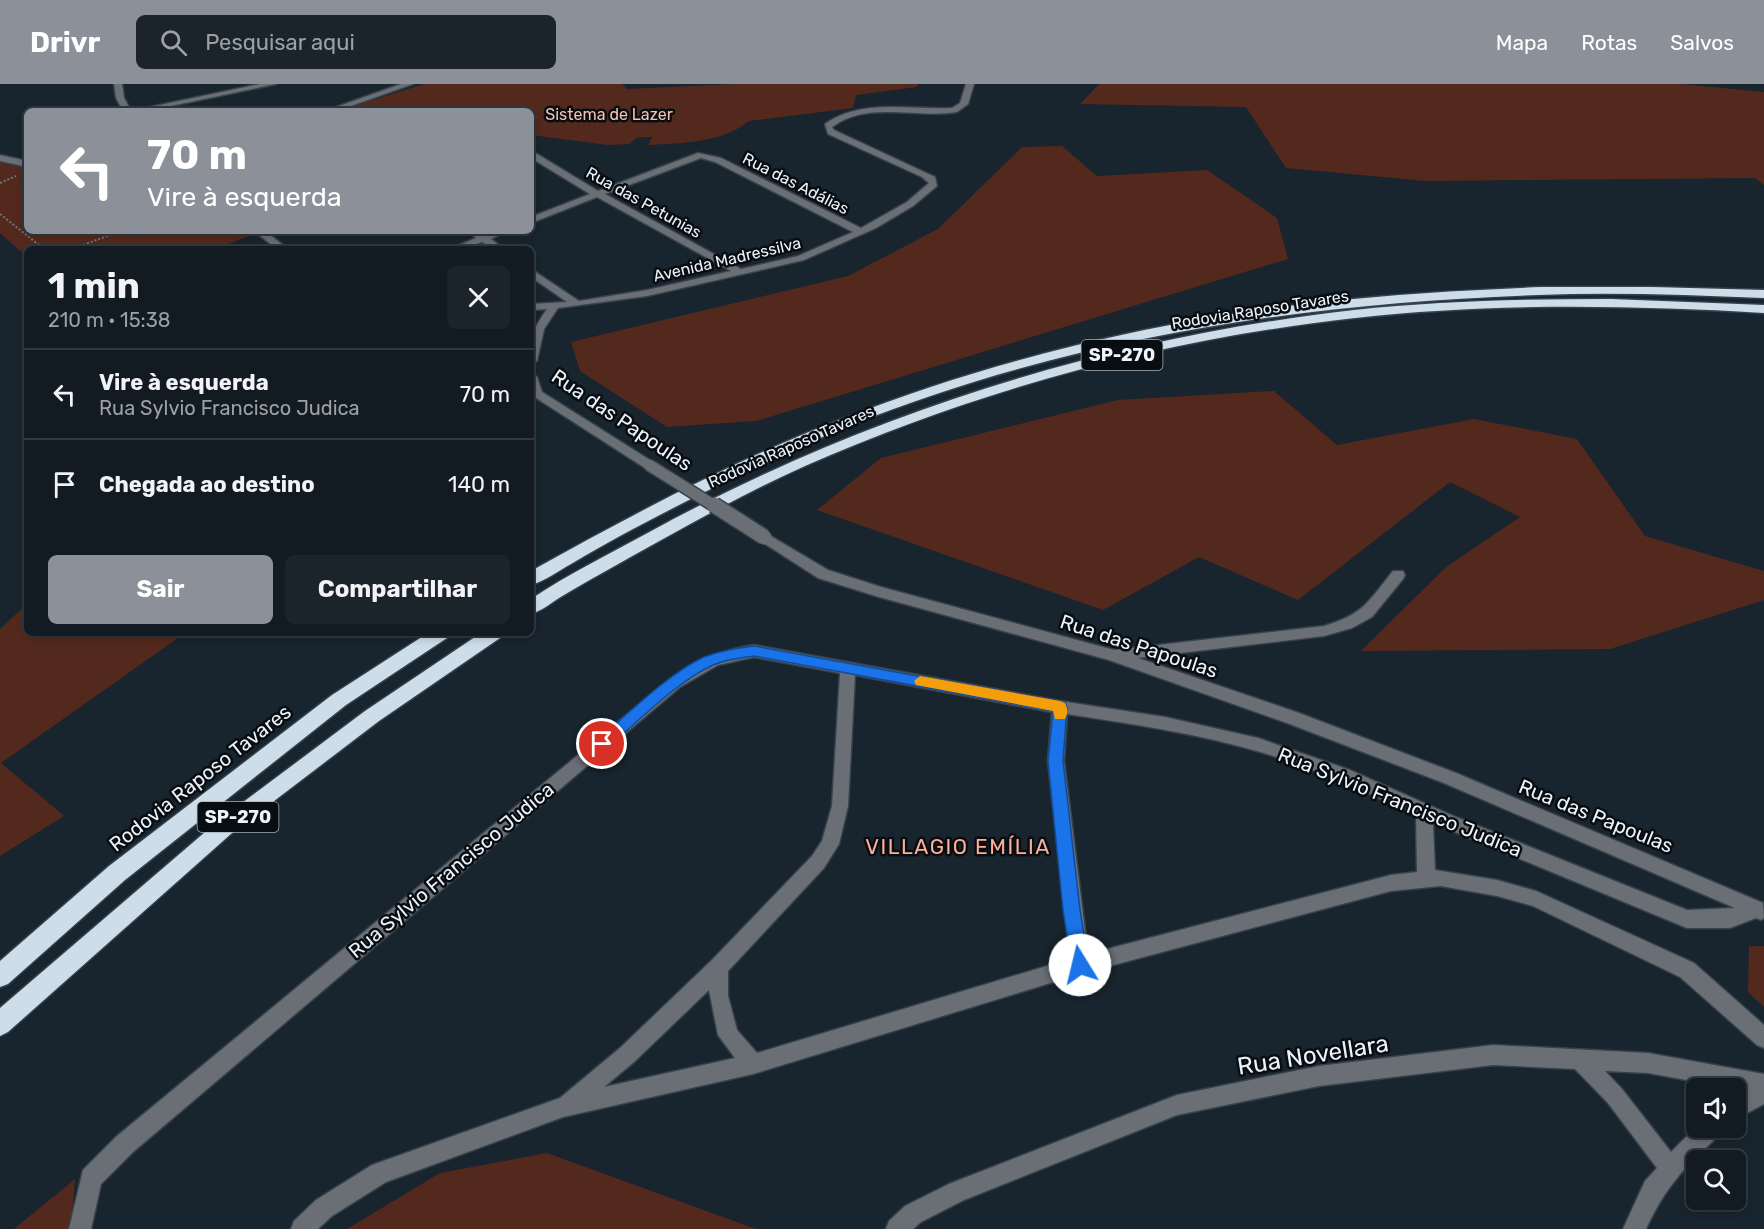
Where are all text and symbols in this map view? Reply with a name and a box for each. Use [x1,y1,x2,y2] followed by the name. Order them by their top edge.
[136,15,556,69] search box
[30,26,100,59] text: Drivr
[157,26,190,59] icon: search
[205,29,355,56] text: Pesquisar aqui
[1496,30,1548,55] text: Mapa
[1581,30,1637,55] text: Rotas
[1670,30,1734,55] text: Salvos
[545,105,673,124] park label: Sistema de Lazer
[147,130,247,180] text: 70 m
[48,132,126,210] icon: left
[740,149,852,218] street label: Rua das Adálias
[583,163,705,242] street label: Rua das Petunias
[147,181,342,213] text: Vire à esquerda
[651,233,803,286] street label: Avenida Madressilva
[48,264,140,307] text: 1 min
[447,266,510,329] button: close
[1170,286,1350,333] street label: Rodovia Raposo Tavares
[48,308,170,332] text: 210 m · 15:38
[1082,340,1162,370] road number: SP-270
[547,364,697,476] street label: Rua das Papoulas
[99,369,269,396] text: Vire à esquerda
[48,378,81,411] icon: left
[460,381,510,408] text: 70 m
[99,396,360,420] text: Rua Sylvio Francisco Judica
[705,401,877,492] street label: Rodovia Raposo Tavares
[48,468,81,501] icon: arrive
[99,471,315,498] text: Chegada ao destino
[448,471,510,498] text: 140 m
[48,555,273,624] button: Sair
[285,555,510,624] button: Compartilhar
[1057,609,1221,683] street label: Rua das Papoulas
[104,700,296,856] street label: Rodovia Raposo Tavares
[576,718,627,769] pin
[585,727,618,760] icon: arrive
[1275,742,1525,862] street label: Rua Sylvio Francisco Judica
[1515,774,1677,858] street label: Rua das Papoulas
[343,777,559,963] street label: Rua Sylvio Francisco Judica
[198,802,278,832] road number: SP-270
[865,834,1051,859] district label: VILLAGIO EMÍLIA
[1048,933,1112,997] position arrow
[1235,1029,1391,1081] street label: Rua Novellara
[1686,1078,1746,1210] map controls
[1686,1078,1746,1138] button: sound
[1686,1150,1746,1210] button: search

